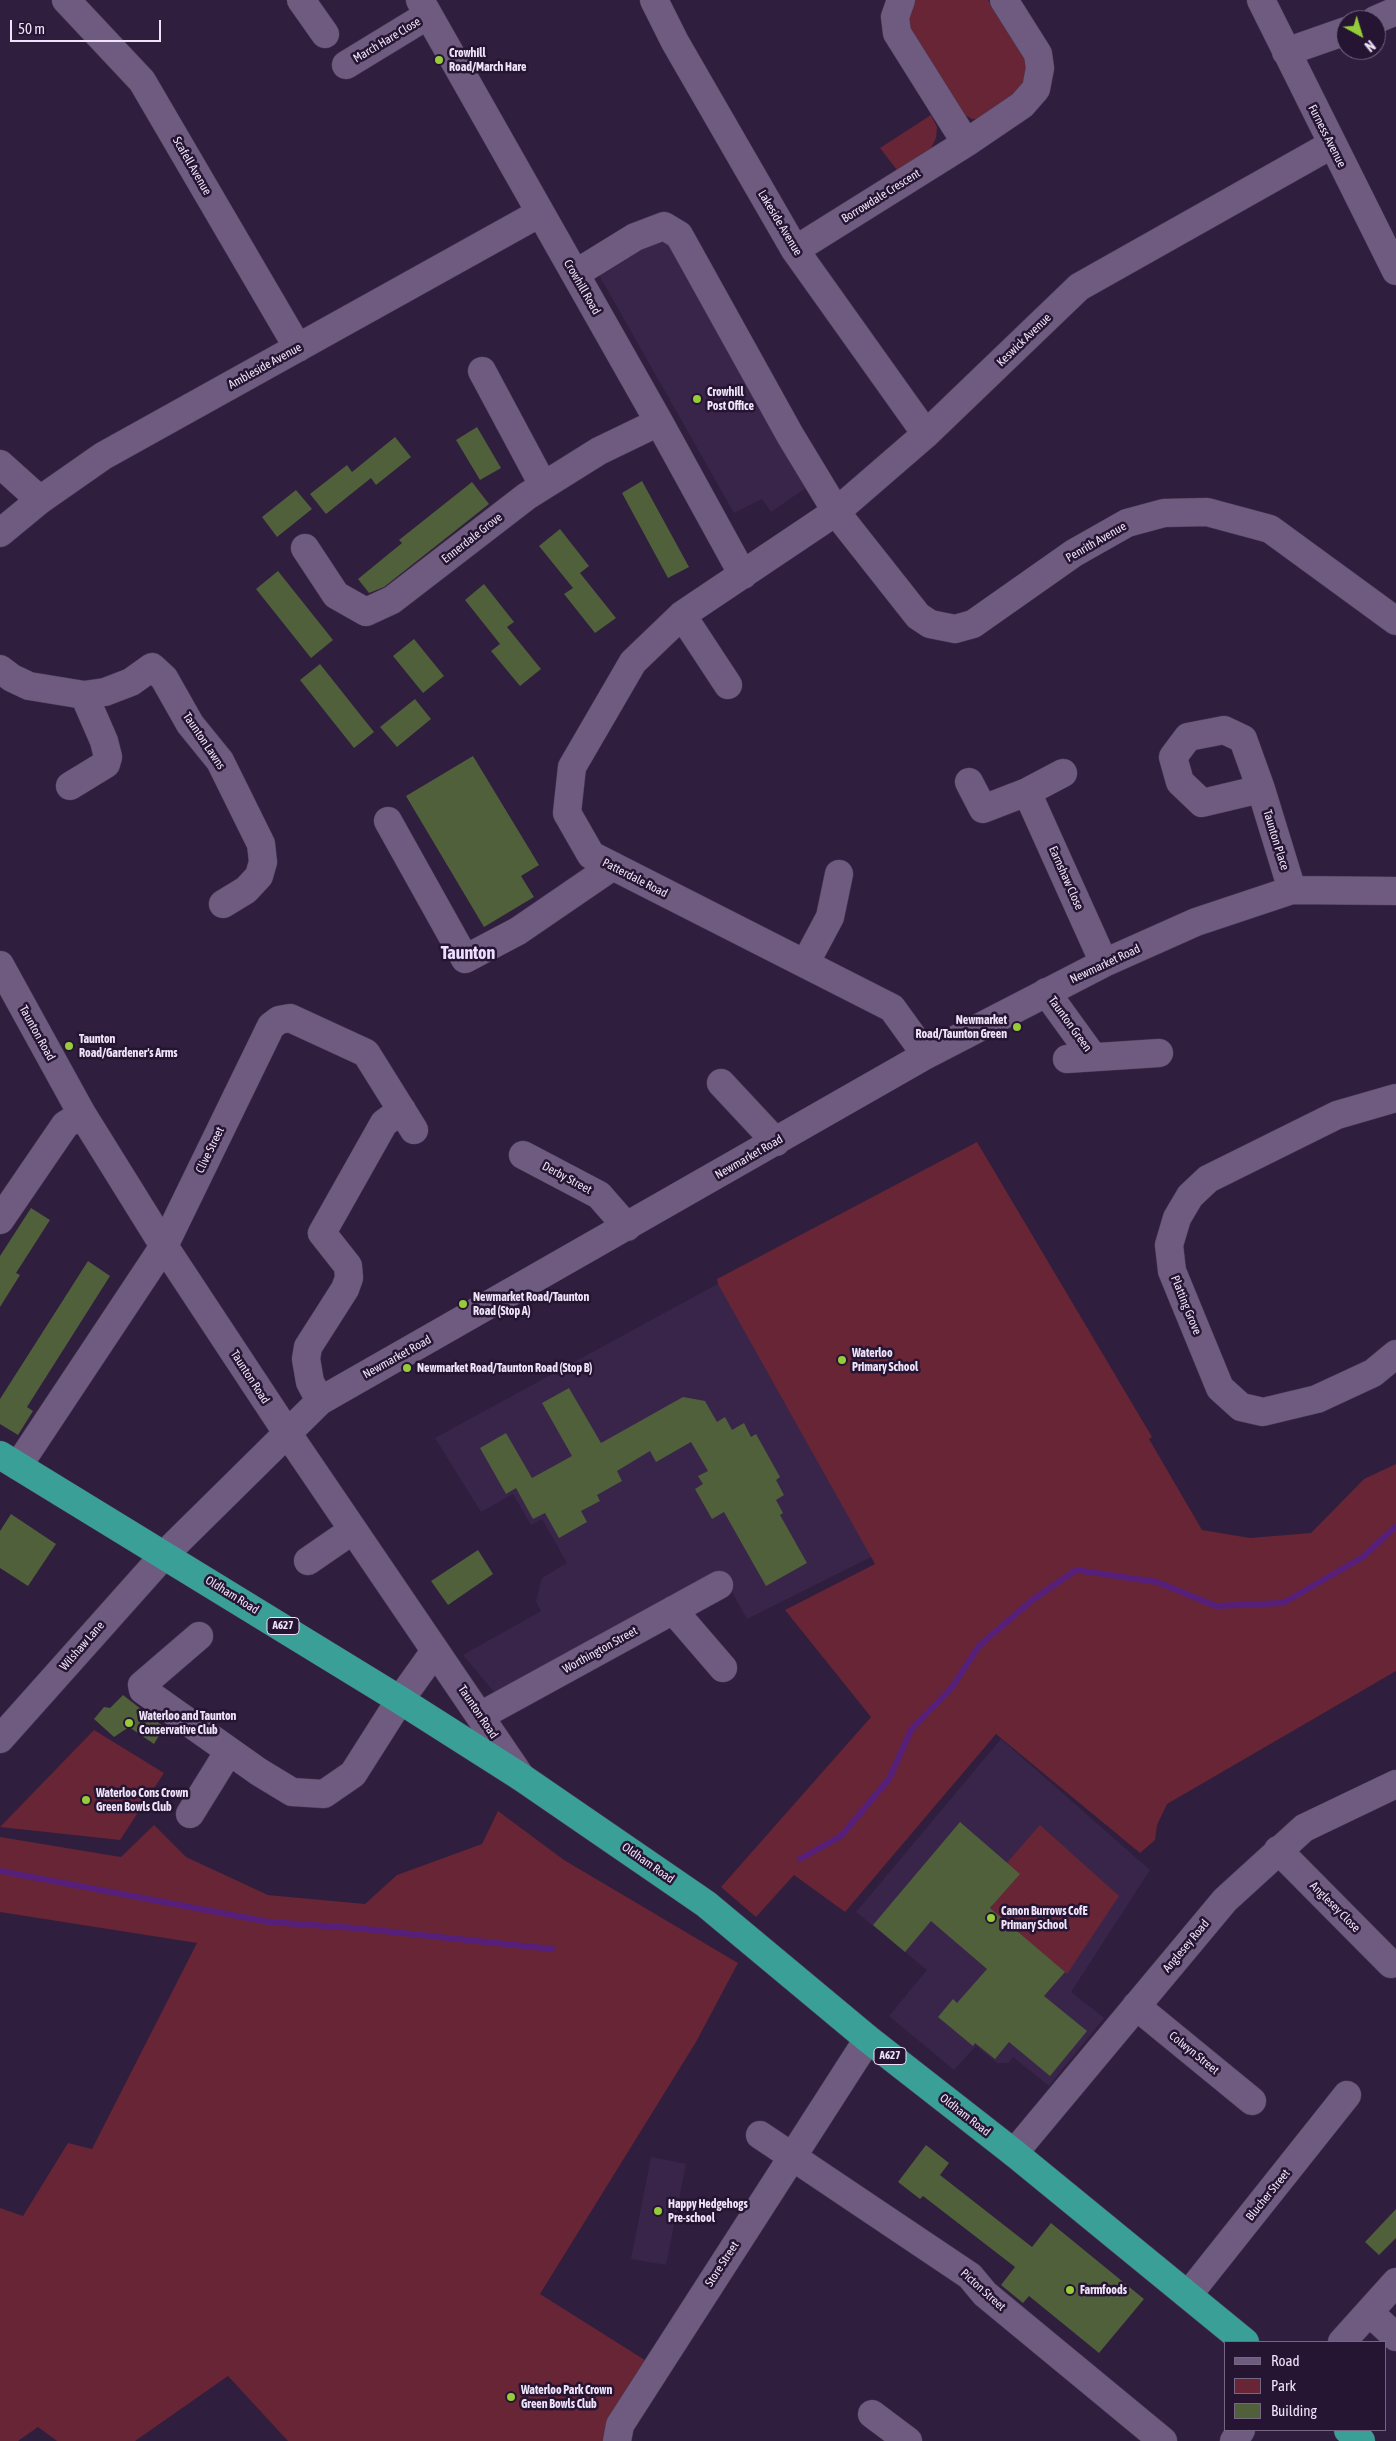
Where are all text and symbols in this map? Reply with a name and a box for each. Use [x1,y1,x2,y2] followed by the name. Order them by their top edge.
[12,10,164,42] scale bar
[1336,10,1386,60] north arrow
[351,14,423,66] street label: March Hare Close
[18,20,45,37] text: 50 m
[1362,37,1378,55] text: N
[449,46,527,74] place label: Crowhill Road/March Hare
[433,54,445,66] marker: Crowhill Road/March Hare
[1305,102,1349,170] street label: Furness Avenue
[170,134,214,198] street label: Scafell Avenue
[839,166,923,226] street label: Borrowdale Crescent
[755,188,805,258] street label: Lakeside Avenue
[560,257,604,317] street label: Crowhill Road
[994,311,1054,369] street label: Keswick Avenue
[226,340,304,392] street label: Ambleside Avenue
[707,385,754,413] place label: Crowhill Post Office
[691,393,703,405] marker: Crowhill Post Office
[439,510,505,566] street label: Ennerdale Grove
[1063,519,1129,565] street label: Penrith Avenue
[180,710,228,772] street label: Taunton Lawns
[1260,808,1292,872] street label: Taunton Place
[1046,844,1086,912] street label: Earnshaw Close
[600,855,670,901] street label: Patterdale Road
[1068,941,1142,987] street label: Newmarket Road
[441,942,495,964] district label: Taunton
[1045,994,1095,1054] street label: Taunton Green
[16,1003,58,1063] street label: Taunton Road
[915,1013,1007,1041] place label: Newmarket Road/Taunton Green
[1011,1021,1023,1033] marker: Newmarket Road/Taunton Green
[79,1032,178,1060] place label: Taunton Road/Gardener's Arms
[63,1040,75,1052] marker: Taunton Road/Gardener's Arms
[193,1125,227,1175] street label: Clive Street
[713,1132,785,1182] street label: Newmarket Road
[540,1159,594,1197] street label: Derby Street
[1168,1273,1204,1337] street label: Platting Grove
[473,1290,589,1318] place label: Newmarket Road/Taunton Road (Stop A)
[457,1298,469,1310] marker: Newmarket Road/Taunton Road (Stop A)
[360,1332,434,1382] street label: Newmarket Road
[852,1346,918,1374] place label: Waterloo Primary School
[227,1348,273,1406] street label: Taunton Road
[836,1354,848,1366] marker: Waterloo Primary School
[417,1361,592,1375] place label: Newmarket Road/Taunton Road (Stop B)
[401,1362,413,1374] marker: Newmarket Road/Taunton Road (Stop B)
[203,1573,261,1617] street label: Oldham Road
[57,1618,107,1674] street label: Wilshaw Lane
[267,1618,299,1634] road number: A627
[560,1624,640,1676] street label: Worthington Street
[455,1683,501,1741] street label: Taunton Road
[139,1709,236,1737] place label: Waterloo and Taunton Conservative Club
[123,1717,135,1729] marker: Waterloo and Taunton Conservative Club
[96,1786,188,1814] place label: Waterloo Cons Crown Green Bowls Club
[80,1794,92,1806] marker: Waterloo Cons Crown Green Bowls Club
[619,1840,677,1886] street label: Oldham Road
[1307,1879,1363,1935] street label: Anglesey Close
[1001,1904,1087,1932] place label: Canon Burrows CofE Primary School
[985,1912,997,1924] marker: Canon Burrows CofE Primary School
[1160,1917,1212,1975] street label: Anglesey Road
[1166,2029,1222,2077] street label: Colwyn Street
[874,2048,906,2064] road number: A627
[937,2091,993,2139] street label: Oldham Road
[1243,2166,1293,2224] street label: Blucher Street
[668,2197,748,2225] place label: Happy Hedgehogs Pre-school
[652,2205,664,2217] marker: Happy Hedgehogs Pre-school
[702,2239,742,2289] street label: Store Street
[958,2266,1008,2314] street label: Picton Street
[1080,2283,1127,2297] place label: Farmfoods
[1064,2284,1076,2296] marker: Farmfoods
[1224,2341,1386,2431] legend
[1271,2352,1300,2369] text: Road
[1271,2377,1296,2394] text: Park
[521,2383,612,2411] place label: Waterloo Park Crown Green Bowls Club
[505,2391,517,2403] marker: Waterloo Park Crown Green Bowls Club
[1271,2402,1317,2419] text: Building

